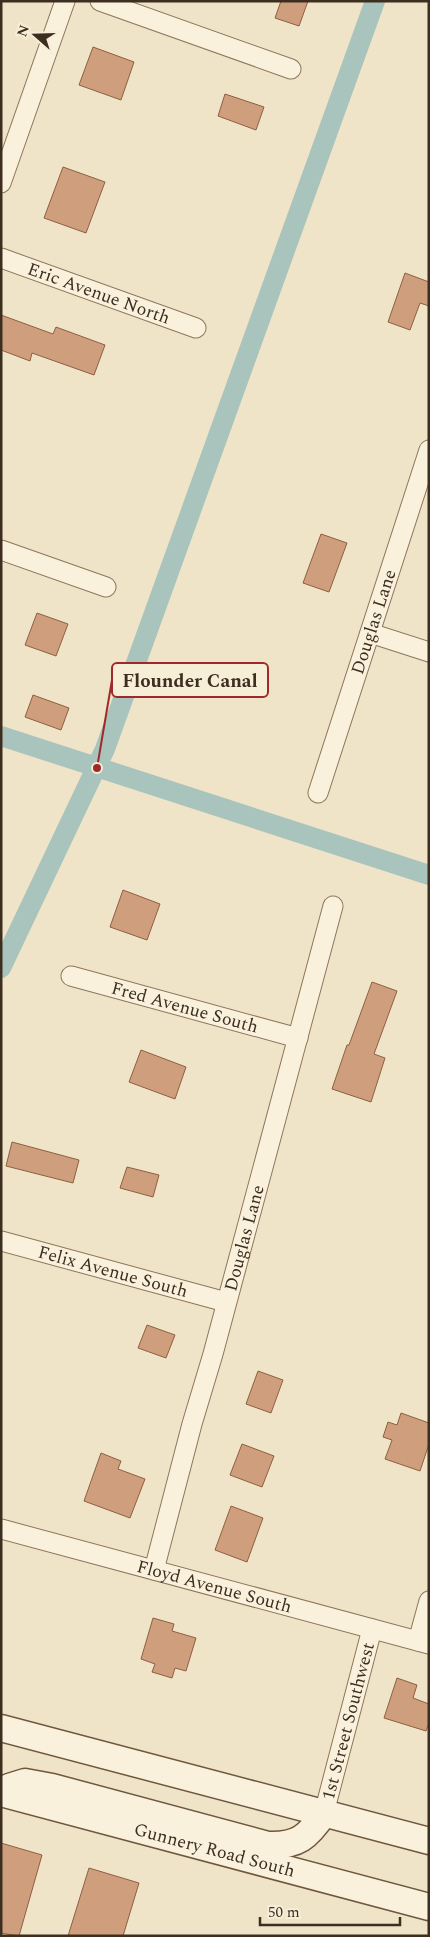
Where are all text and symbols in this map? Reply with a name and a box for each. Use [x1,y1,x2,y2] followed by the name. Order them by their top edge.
[10,10,60,60] north arrow
[11,22,35,40] text: N
[24,256,174,332] street label: Eric Avenue North
[344,566,404,678] street label: Douglas Lane
[112,663,268,697] callout: Flounder Canal
[122,667,258,696] text: Flounder Canal
[108,975,261,1041] street label: Fred Avenue South
[217,1182,272,1294] street label: Douglas Lane
[35,1239,191,1305] street label: Felix Avenue South
[134,1553,295,1621] street label: Floyd Avenue South
[315,1639,382,1803] street label: 1st Street Southwest
[131,1816,298,1885] street label: Gunnery Road South
[260,1894,400,1926] scale bar
[268,1901,300,1924] text: 50 m

